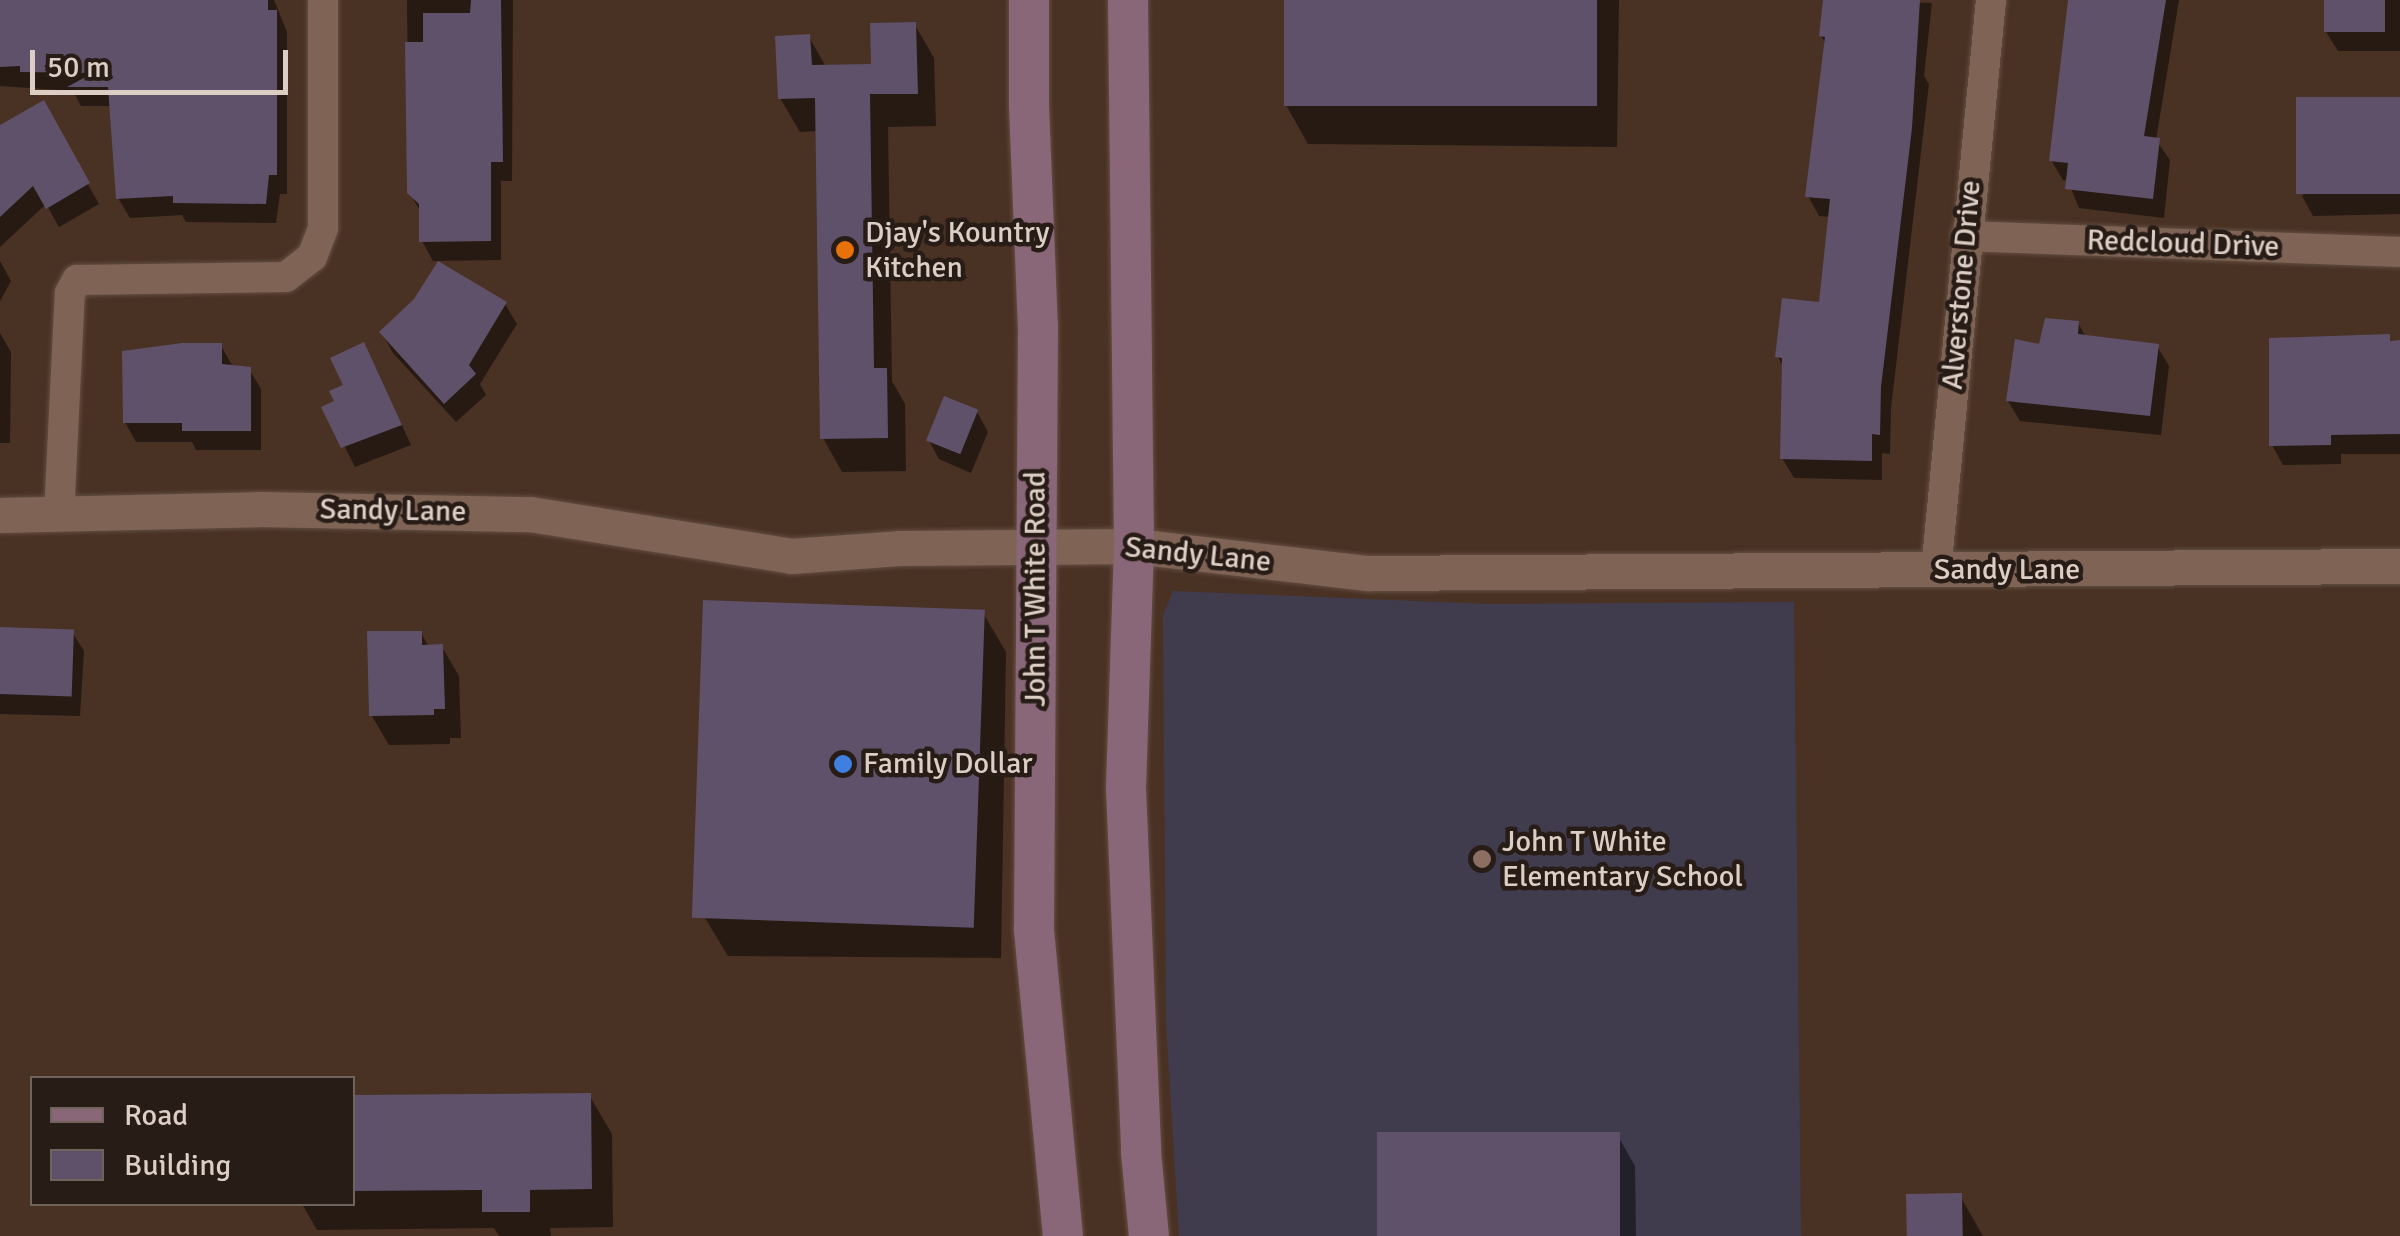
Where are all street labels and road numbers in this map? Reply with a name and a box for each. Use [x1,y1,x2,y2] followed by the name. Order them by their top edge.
[1935,179,1989,391] street label: Alverstone Drive
[2086,223,2280,265] street label: Redcloud Drive
[1018,471,1054,707] street label: John T White Road
[319,492,467,530] street label: Sandy Lane
[1123,529,1273,581] street label: Sandy Lane
[1934,552,2080,588] street label: Sandy Lane

